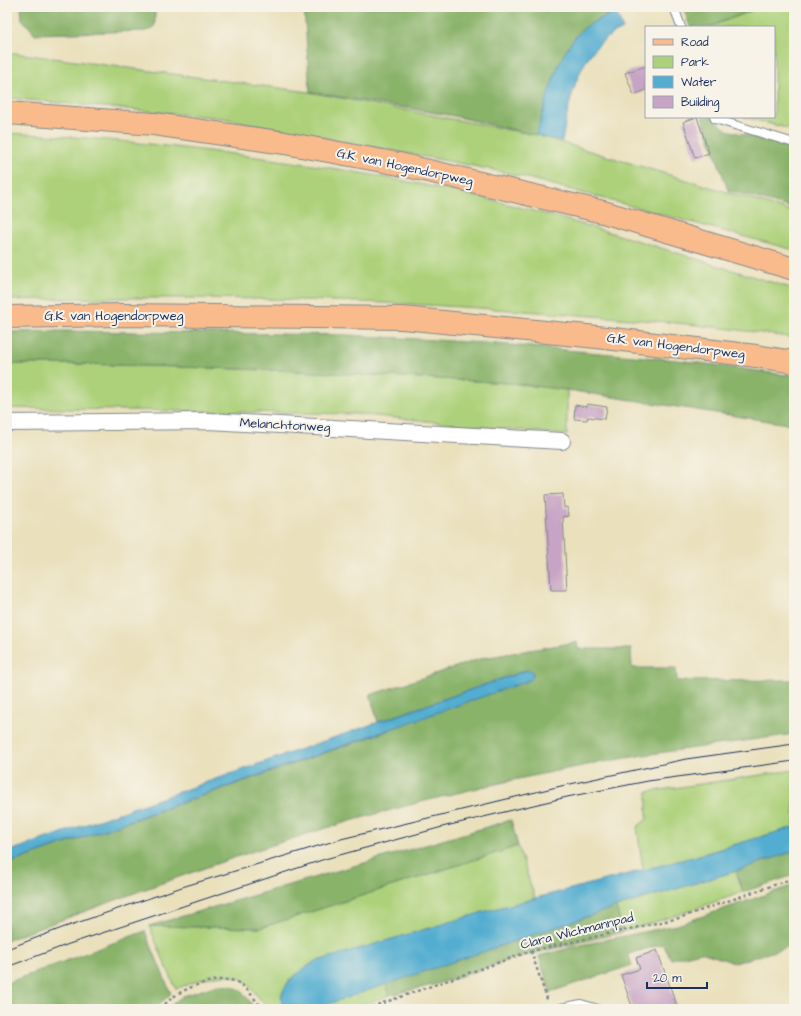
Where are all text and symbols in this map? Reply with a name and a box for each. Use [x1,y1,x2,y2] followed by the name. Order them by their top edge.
[645,26,775,118] legend
[681,34,709,51] text: Road
[681,54,709,71] text: Park
[681,74,717,91] text: Water
[681,94,719,112] text: Building
[335,144,475,191] street label: G.K. van Hogendorpweg
[45,307,184,326] street label: G.K. van Hogendorpweg
[606,329,746,364] street label: G.K. van Hogendorpweg
[239,414,331,437] street label: Melanchtonweg
[519,908,636,954] street label: Clara Wichmannpad
[647,964,707,990] scale bar
[653,970,682,987] text: 20 m

